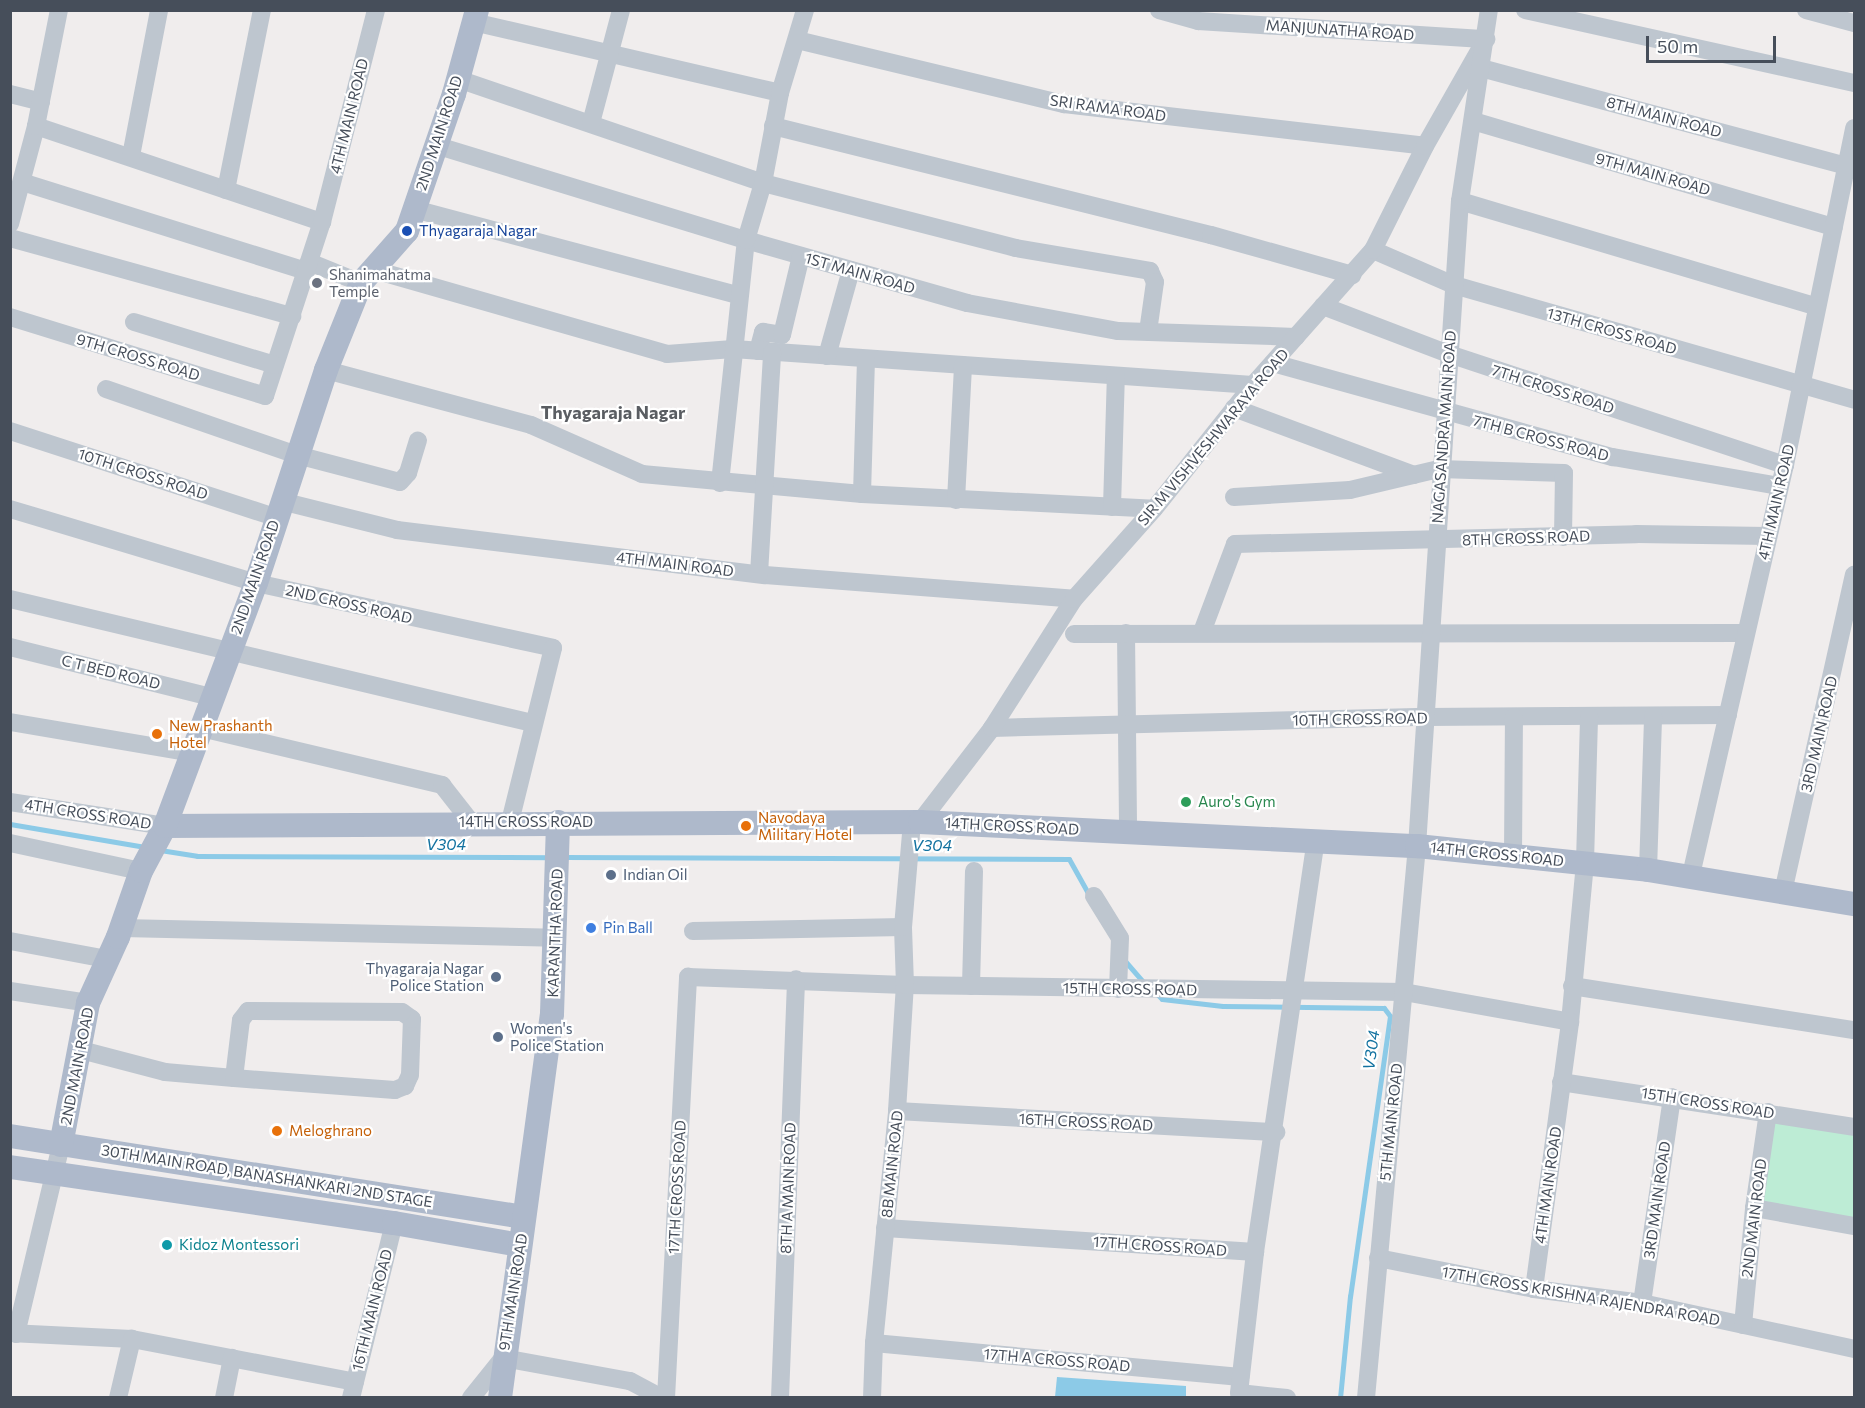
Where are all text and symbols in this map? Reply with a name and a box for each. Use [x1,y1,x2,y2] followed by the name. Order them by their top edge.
[1265,16,1415,44] street label: MANJUNATHA ROAD
[1649,24,1780,62] scale bar
[1657,35,1698,57] text: 50 m
[326,56,372,176] street label: 4TH MAIN ROAD
[412,73,466,193] street label: 2ND MAIN ROAD
[1049,91,1167,125] street label: SRI RAMA ROAD
[1604,93,1724,141] street label: 8TH MAIN ROAD
[1594,149,1712,199] street label: 9TH MAIN ROAD
[419,222,538,240] place label: Thyagaraja Nagar
[400,224,414,238] marker: Thyagaraja Nagar
[803,249,917,297] street label: 1ST MAIN ROAD
[329,265,431,300] place label: Shanimahatma Temple
[310,276,324,290] marker: Shanimahatma Temple
[1545,304,1679,358] street label: 13TH CROSS ROAD
[74,330,202,384] street label: 9TH CROSS ROAD
[1428,330,1460,524] street label: NAGASANDRA MAIN ROAD
[1134,345,1292,529] street label: SIR M VISHVESHWARAYA ROAD
[1490,361,1616,417] street label: 7TH CROSS ROAD
[541,401,685,423] district label: Thyagaraja Nagar
[1471,411,1611,465] street label: 7TH B CROSS ROAD
[1754,442,1798,562] street label: 4TH MAIN ROAD
[76,445,210,503] street label: 10TH CROSS ROAD
[227,518,283,636] street label: 2ND MAIN ROAD
[1462,527,1590,549] street label: 8TH CROSS ROAD
[615,548,735,580] street label: 4TH MAIN ROAD
[284,581,414,627] street label: 2ND CROSS ROAD
[60,651,162,693] street label: C T BED ROAD
[1797,674,1841,794] street label: 3RD MAIN ROAD
[1292,709,1428,729] street label: 10TH CROSS ROAD
[169,716,273,751] place label: New Prashanth Hotel
[150,727,164,741] marker: New Prashanth Hotel
[1198,793,1276,811] place label: Auro's Gym
[23,795,153,833] street label: 4TH CROSS ROAD
[1179,795,1193,809] marker: Auro's Gym
[758,808,852,843] place label: Navodaya Military Hotel
[459,813,593,831] street label: 14TH CROSS ROAD
[944,813,1080,839] street label: 14TH CROSS ROAD
[739,819,753,833] marker: Navodaya Military Hotel
[426,834,466,854] water label: V304
[912,835,952,855] water label: V304
[1429,838,1565,870] street label: 14TH CROSS ROAD
[623,866,688,884] place label: Indian Oil
[544,868,566,998] street label: KARANTHA ROAD
[604,868,618,882] marker: Indian Oil
[603,919,653,937] place label: Pin Ball
[584,921,598,935] marker: Pin Ball
[365,959,484,994] place label: Thyagaraja Nagar Police Station
[489,970,503,984] marker: Thyagaraja Nagar Police Station
[1063,979,1197,999] street label: 15TH CROSS ROAD
[57,1006,97,1126] street label: 2ND MAIN ROAD
[510,1019,604,1054] place label: Women's Police Station
[1359,1029,1383,1071] water label: V304
[491,1030,505,1044] marker: Women's Police Station
[1376,1062,1406,1182] street label: 5TH MAIN ROAD
[1640,1084,1776,1122] street label: 15TH CROSS ROAD
[877,1109,907,1219] street label: 8B MAIN ROAD
[1018,1109,1154,1135] street label: 16TH CROSS ROAD
[665,1120,689,1254] street label: 17TH CROSS ROAD
[289,1122,372,1140] place label: Meloghrano
[777,1122,799,1254] street label: 8TH A MAIN ROAD
[270,1124,284,1138] marker: Meloghrano
[1531,1125,1565,1245] street label: 4TH MAIN ROAD
[1640,1140,1674,1260] street label: 3RD MAIN ROAD
[100,1141,434,1211] street label: 30TH MAIN ROAD, BANASHANKARI 2ND STAGE
[1738,1158,1770,1278] street label: 2ND MAIN ROAD
[495,1232,531,1352] street label: 9TH MAIN ROAD
[1093,1232,1227,1260] street label: 17TH CROSS ROAD
[179,1236,299,1254] place label: Kidoz Montessori
[160,1238,174,1252] marker: Kidoz Montessori
[348,1247,396,1373] street label: 16TH MAIN ROAD
[1441,1263,1721,1329] street label: 17TH CROSS KRISHNA RAJENDRA ROAD
[983,1345,1131,1375] street label: 17TH A CROSS ROAD

